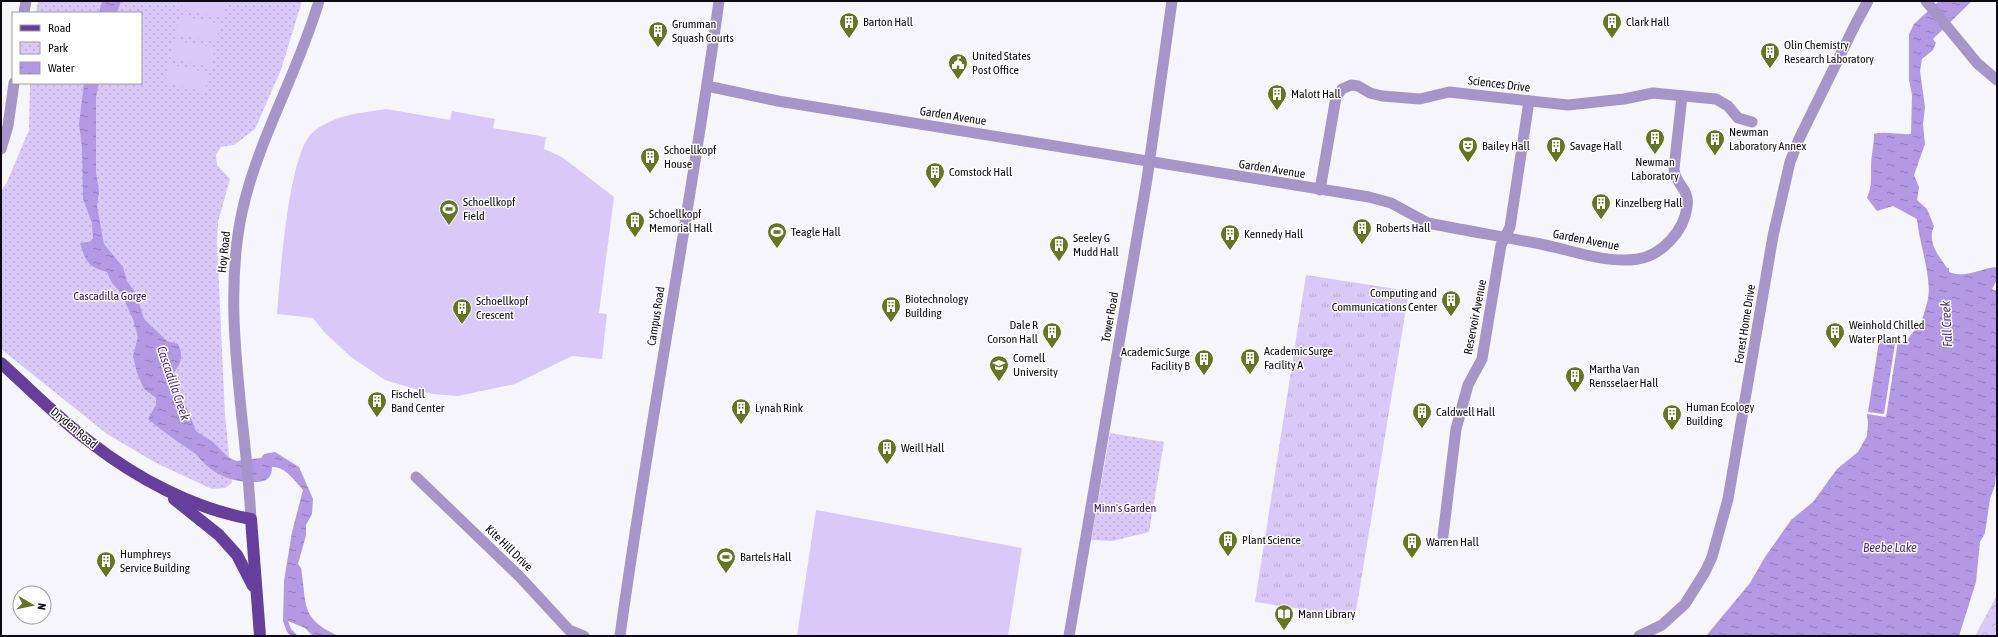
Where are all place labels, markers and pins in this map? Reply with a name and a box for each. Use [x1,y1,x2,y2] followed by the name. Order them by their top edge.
[838,11,860,39] building icon: Barton Hall
[1601,11,1623,39] building icon: Clark Hall
[863,15,914,29] place label: Barton Hall
[1626,15,1670,29] place label: Clark Hall
[672,17,734,45] place label: Grumman Squash Courts
[647,20,669,48] building icon: Grumman Squash Courts
[1784,38,1874,66] place label: Olin Chemistry Research Laboratory
[1759,41,1781,69] building icon: Olin Chemistry Research Laboratory
[972,49,1031,77] place label: United States Post Office
[947,52,969,80] public building icon: United States Post Office
[1266,83,1288,111] building icon: Malott Hall
[1291,87,1342,101] place label: Malott Hall
[1729,125,1806,153] place label: Newman Laboratory Annex
[1644,127,1666,155] building icon: Newman Laboratory
[1704,128,1726,156] building icon: Newman Laboratory Annex
[1457,135,1479,163] theatre icon: Bailey Hall
[1545,135,1567,163] building icon: Savage Hall
[1482,139,1531,153] place label: Bailey Hall
[1570,139,1623,153] place label: Savage Hall
[664,143,717,171] place label: Schoellkopf House
[639,146,661,174] building icon: Schoellkopf House
[1631,155,1679,183] place label: Newman Laboratory
[924,161,946,189] building icon: Comstock Hall
[949,165,1013,179] place label: Comstock Hall
[1590,192,1612,220] building icon: Kinzelberg Hall
[463,195,516,223] place label: Schoellkopf Field
[1615,196,1683,210] place label: Kinzelberg Hall
[438,198,460,226] sports icon: Schoellkopf Field
[649,207,713,235] place label: Schoellkopf Memorial Hall
[624,210,646,238] building icon: Schoellkopf Memorial Hall
[1351,217,1373,245] building icon: Roberts Hall
[766,221,788,249] sports icon: Teagle Hall
[1376,221,1431,235] place label: Roberts Hall
[1219,223,1241,251] building icon: Kennedy Hall
[791,225,842,239] place label: Teagle Hall
[1244,227,1304,241] place label: Kennedy Hall
[1073,231,1120,259] place label: Seeley G Mudd Hall
[1048,234,1070,262] building icon: Seeley G Mudd Hall
[1332,286,1437,314] place label: Computing and Communications Center
[1440,289,1462,317] building icon: Computing and Communications Center
[905,292,968,320] place label: Biotechnology Building
[476,294,529,322] place label: Schoellkopf Crescent
[880,295,902,323] building icon: Biotechnology Building
[451,297,473,325] building icon: Schoellkopf Crescent
[987,318,1039,346] place label: Dale R Corson Hall
[1849,318,1925,346] place label: Weinhold Chilled Water Plant 1
[1041,321,1063,349] building icon: Dale R Corson Hall
[1824,321,1846,349] building icon: Weinhold Chilled Water Plant 1
[1264,344,1333,372] place label: Academic Surge Facility A
[1121,345,1190,373] place label: Academic Surge Facility B
[1239,347,1261,375] building icon: Academic Surge Facility A
[1193,348,1215,376] building icon: Academic Surge Facility B
[1013,351,1058,379] place label: Cornell University
[988,354,1010,382] school or university icon: Cornell University
[1589,362,1659,390] place label: Martha Van Rensselaer Hall
[1564,365,1586,393] building icon: Martha Van Rensselaer Hall
[391,387,445,415] place label: Fischell Band Center
[366,390,388,418] building icon: Fischell Band Center
[730,397,752,425] building icon: Lynah Rink
[1686,400,1755,428] place label: Human Ecology Building
[755,401,804,415] place label: Lynah Rink
[1411,401,1433,429] building icon: Caldwell Hall
[1661,403,1683,431] building icon: Human Ecology Building
[1436,405,1496,419] place label: Caldwell Hall
[876,437,898,465] building icon: Weill Hall
[901,441,945,455] place label: Weill Hall
[1217,529,1239,557] building icon: Plant Science
[1401,531,1423,559] building icon: Warren Hall
[1242,533,1301,547] place label: Plant Science
[1426,535,1480,549] place label: Warren Hall
[715,546,737,574] sports icon: Bartels Hall
[120,547,191,575] place label: Humphreys Service Building
[95,550,117,578] building icon: Humphreys Service Building
[740,550,792,564] place label: Bartels Hall
[1273,603,1295,631] library icon: Mann Library
[1298,607,1355,621] place label: Mann Library

